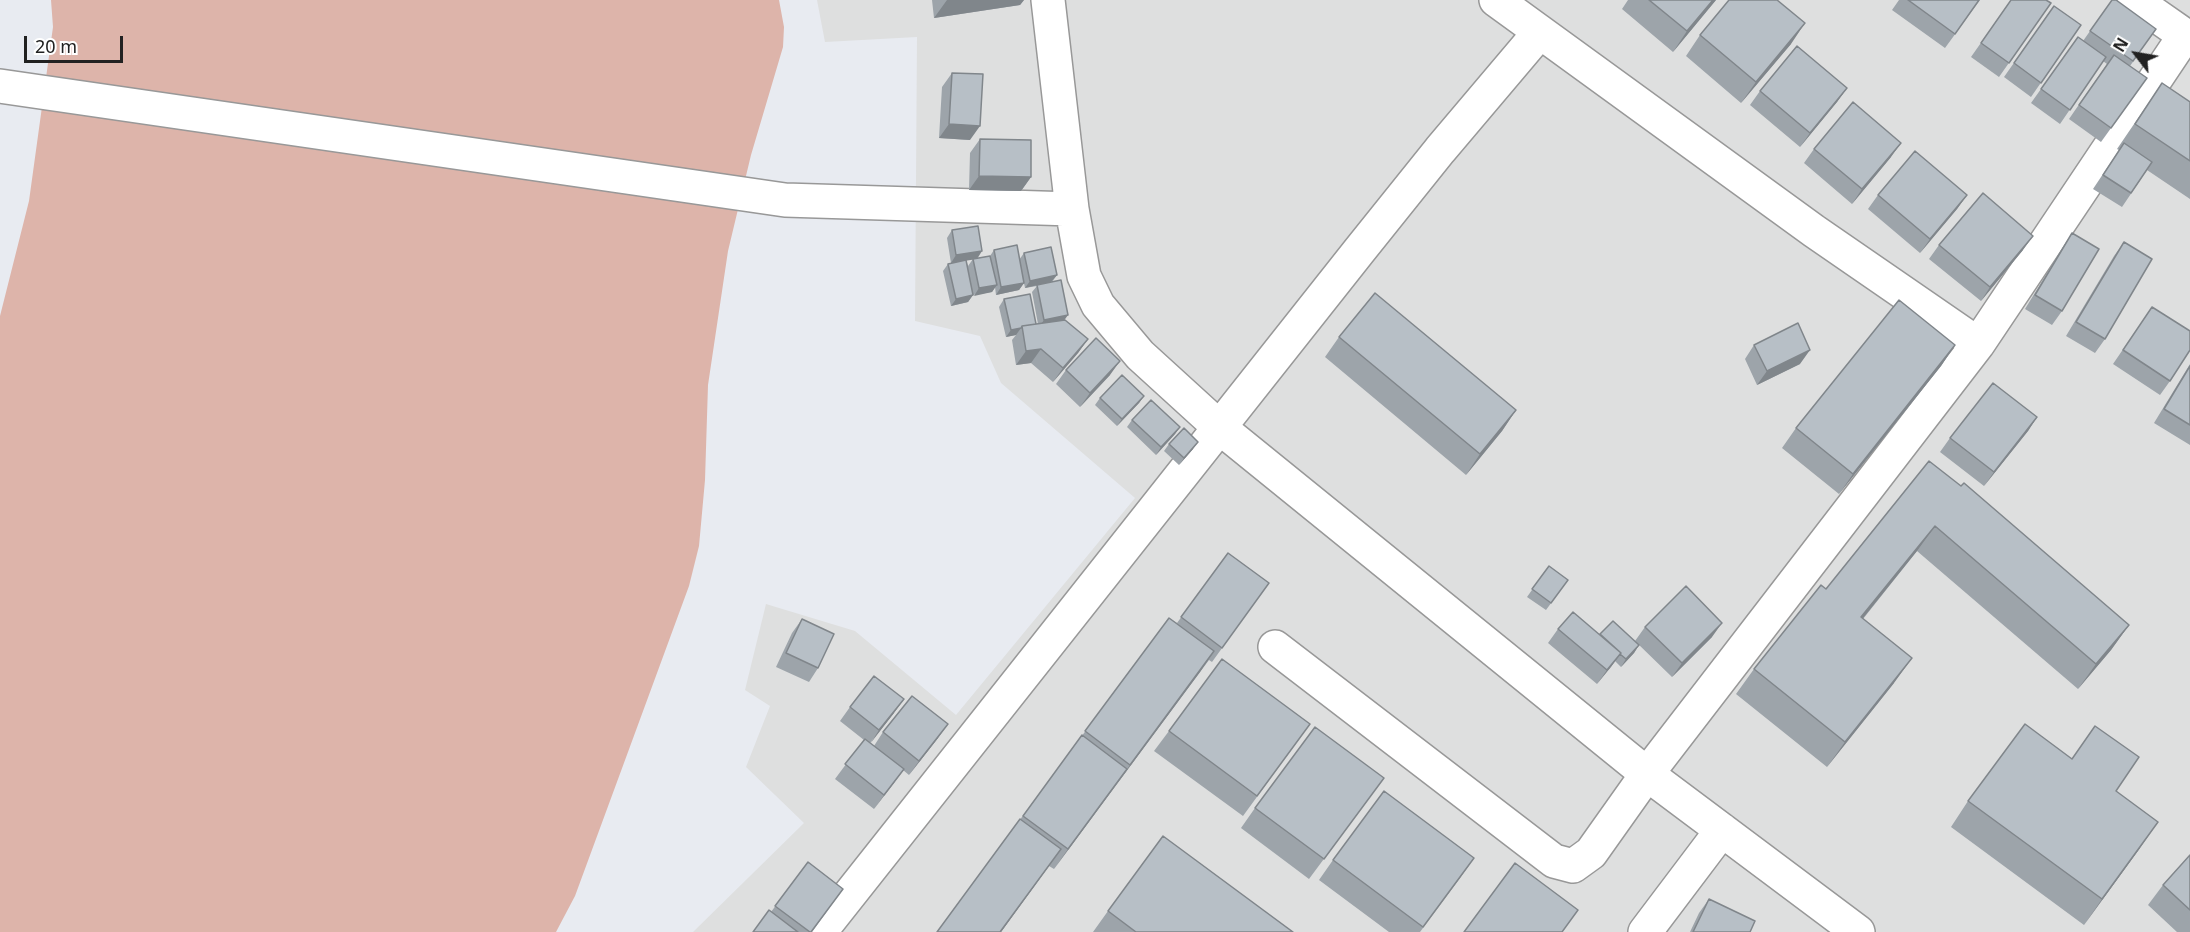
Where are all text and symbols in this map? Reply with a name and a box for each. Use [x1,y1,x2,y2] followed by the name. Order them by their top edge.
[27,24,126,62] scale bar
[2106,24,2166,84] north arrow
[2108,33,2133,56] text: N
[35,34,77,58] text: 20 m

